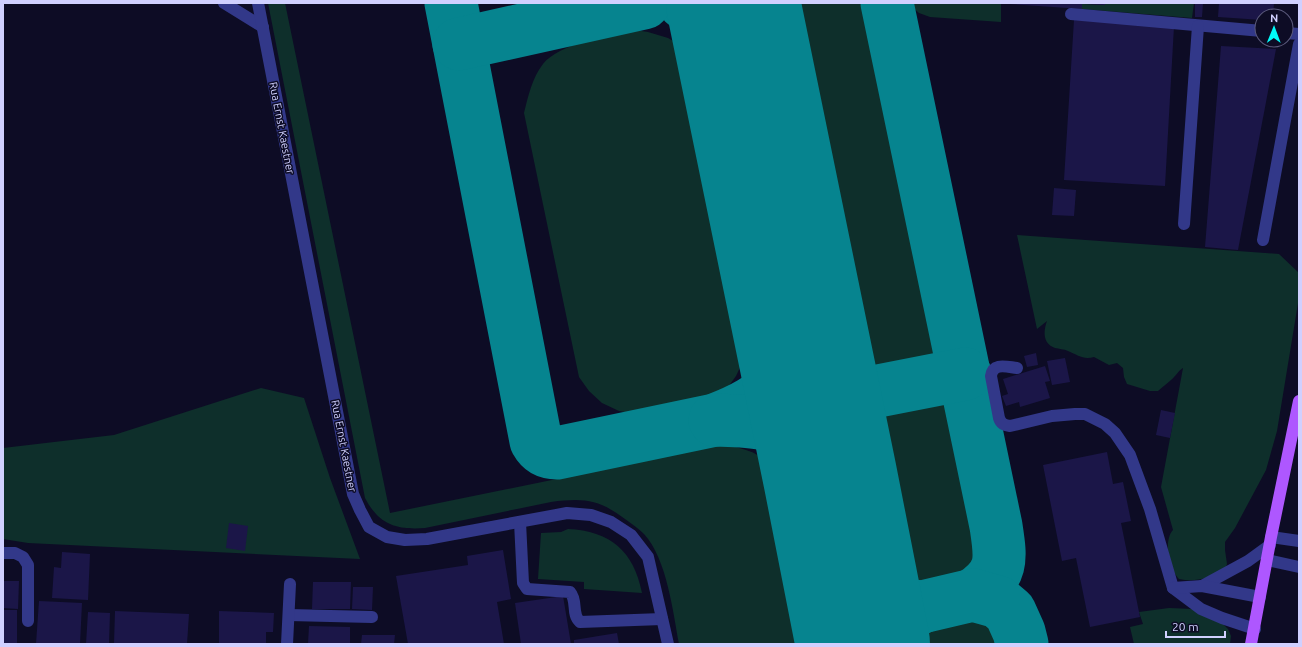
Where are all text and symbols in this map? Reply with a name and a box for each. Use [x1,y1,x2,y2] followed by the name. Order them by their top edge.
[1254,8,1294,48] north arrow
[1270,12,1278,24] text: N
[267,81,297,176] street label: Rua Ernst Kaestner
[329,399,359,494] street label: Rua Ernst Kaestner
[1166,613,1225,639] scale bar
[1172,620,1199,633] text: 20 m

